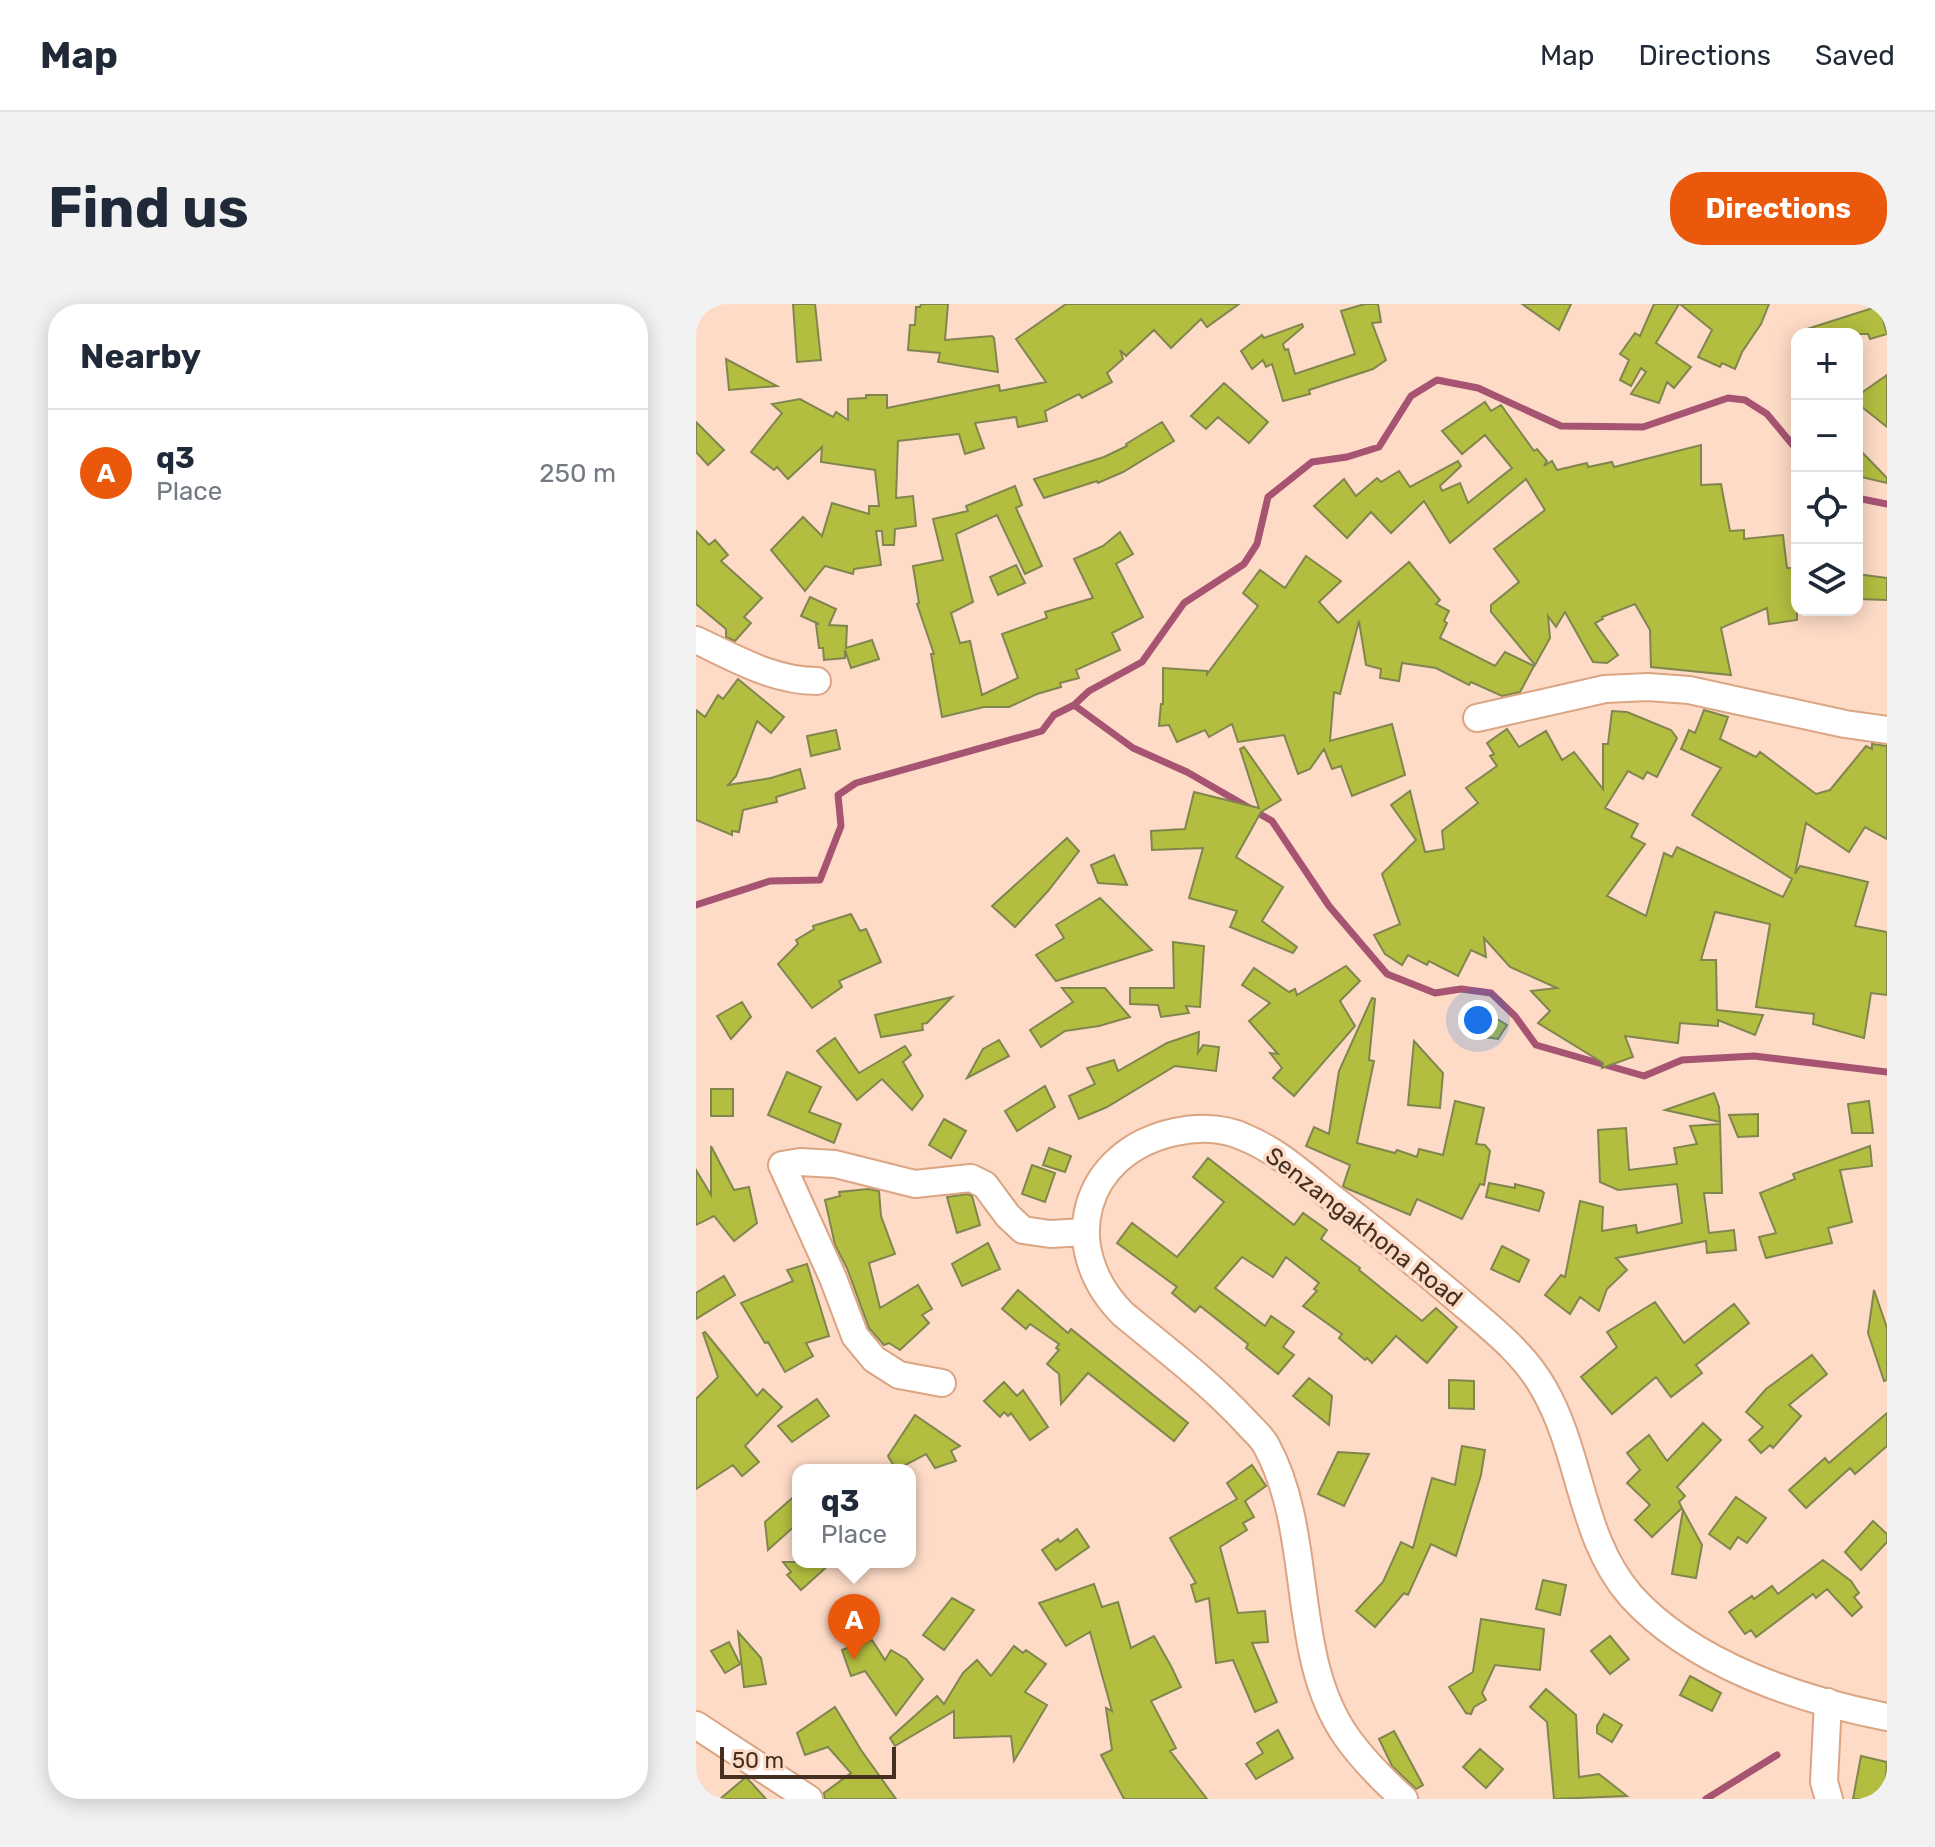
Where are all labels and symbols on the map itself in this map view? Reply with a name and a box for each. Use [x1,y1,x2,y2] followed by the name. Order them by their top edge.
[1458,1000,1498,1040] your location
[1260,1142,1468,1312] street label: Senzangakhona Road
[828,1594,880,1660] pin: A
[720,1743,896,1779] scale bar

